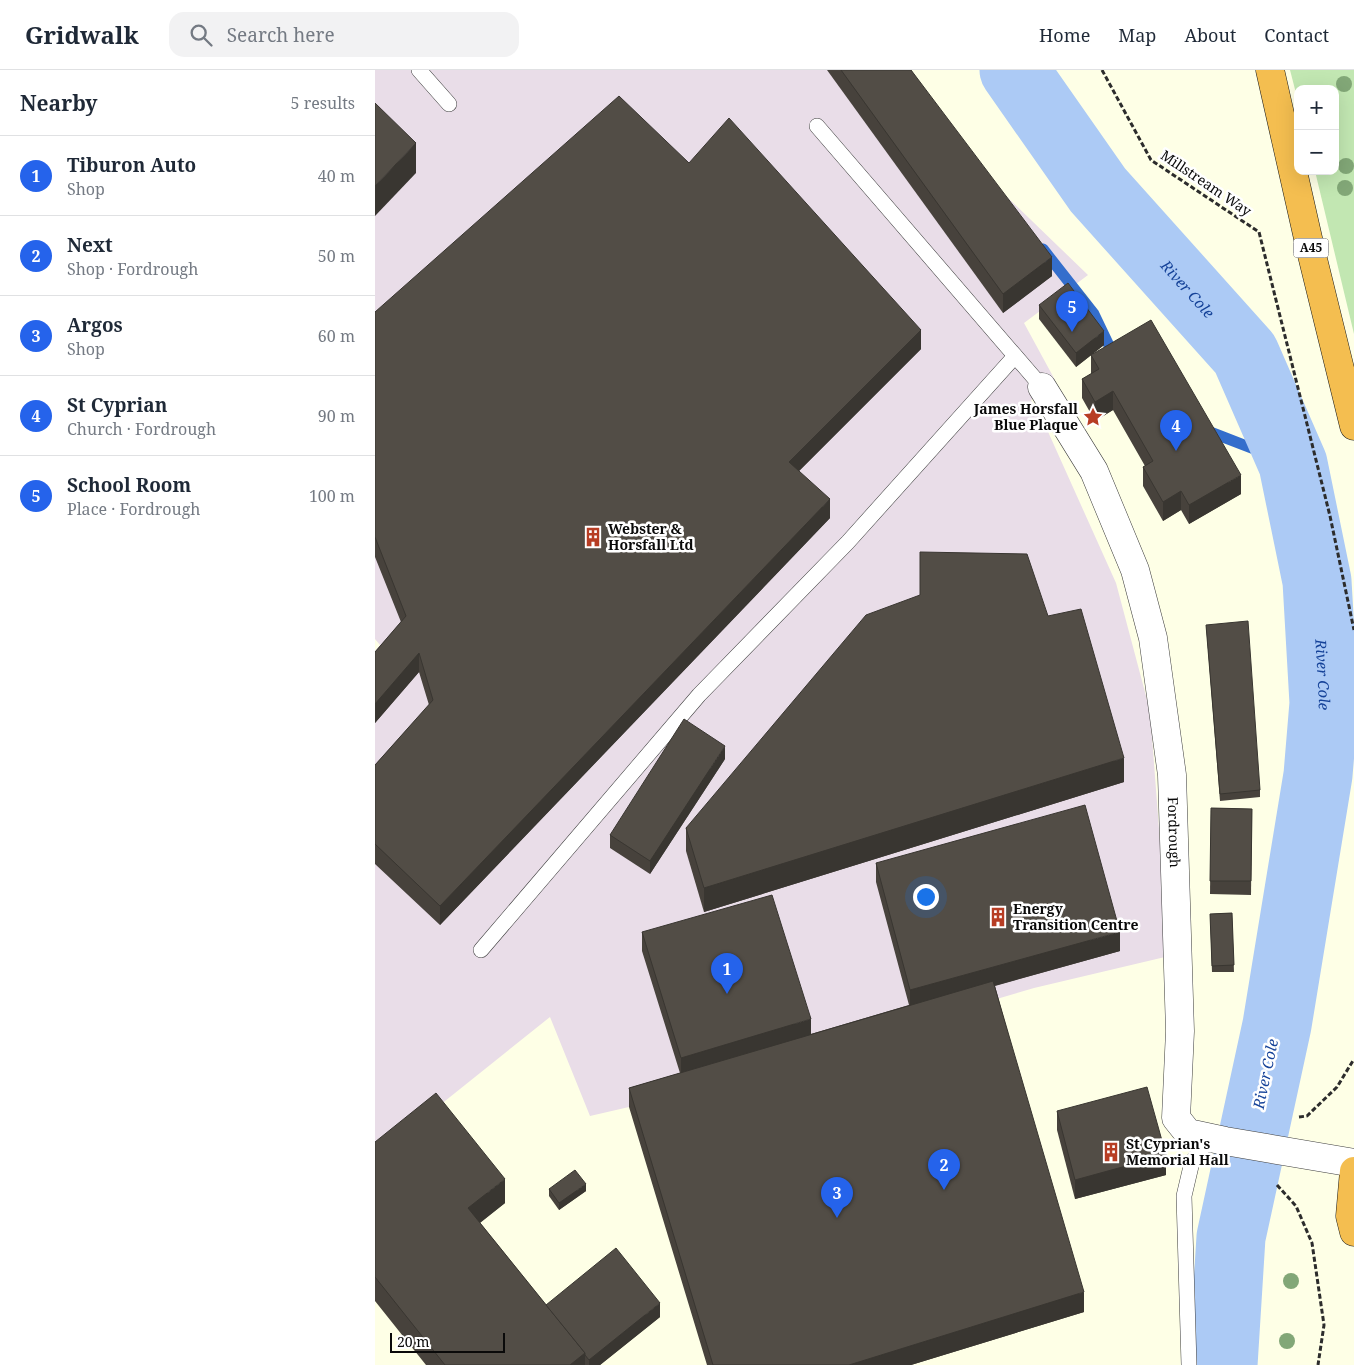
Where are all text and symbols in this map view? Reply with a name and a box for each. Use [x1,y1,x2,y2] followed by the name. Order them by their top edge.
[169,12,519,57] search box
[25,18,139,51] text: Gridwalk
[187,21,215,49] icon: search
[227,22,335,48] text: Search here
[1039,23,1090,47] text: Home
[1118,23,1156,47] text: Map
[1184,23,1236,47] text: About
[1264,23,1329,47] text: Contact
[1294,85,1339,175] map controls
[1294,85,1339,130] button: +
[20,89,98,117] text: Nearby
[291,92,355,114] text: 5 results
[1294,130,1339,175] button: −
[1157,145,1255,220] street label: Millstream Way
[67,152,196,178] text: Tiburon Auto
[31,165,41,187] text: 1
[318,165,355,187] text: 40 m
[67,178,105,200] text: Shop
[67,232,113,258] text: Next
[1293,238,1329,258] road number: A45
[31,245,41,267] text: 2
[318,245,355,267] text: 50 m
[1156,255,1219,322] water label: River Cole
[67,258,198,280] text: Shop · Fordrough
[1056,291,1088,332] pin: 5
[67,312,123,338] text: Argos
[31,325,41,347] text: 3
[318,325,355,347] text: 60 m
[67,338,105,360] text: Shop
[67,392,167,418] text: St Cyprian
[973,399,1078,434] place label: James Horsfall Blue Plaque
[31,405,41,427] text: 4
[318,405,355,427] text: 90 m
[1082,406,1104,428] place icon: James Horsfall Blue Plaque
[1160,410,1192,451] pin: 4
[67,418,216,440] text: Church · Fordrough
[67,472,191,498] text: School Room
[31,485,41,507] text: 5
[309,485,355,507] text: 100 m
[67,498,200,520] text: Place · Fordrough
[608,519,694,554] place label: Webster & Horsfall Ltd
[582,526,604,548] building icon: Webster & Horsfall Ltd
[1311,638,1335,712] water label: River Cole
[1164,797,1185,868] street label: Fordrough
[913,884,939,910] your location
[1013,899,1138,934] place label: Energy Transition Centre
[987,906,1009,928] building icon: Energy Transition Centre
[711,953,743,994] pin: 1
[1248,1036,1282,1112] water label: River Cole
[1126,1134,1229,1169] place label: St Cyprian's Memorial Hall
[1100,1141,1122,1163] building icon: St Cyprian's Memorial Hall
[928,1149,960,1190] pin: 2
[821,1177,853,1218] pin: 3
[390,1330,505,1353] scale bar
[397,1332,430,1351] text: 20 m

